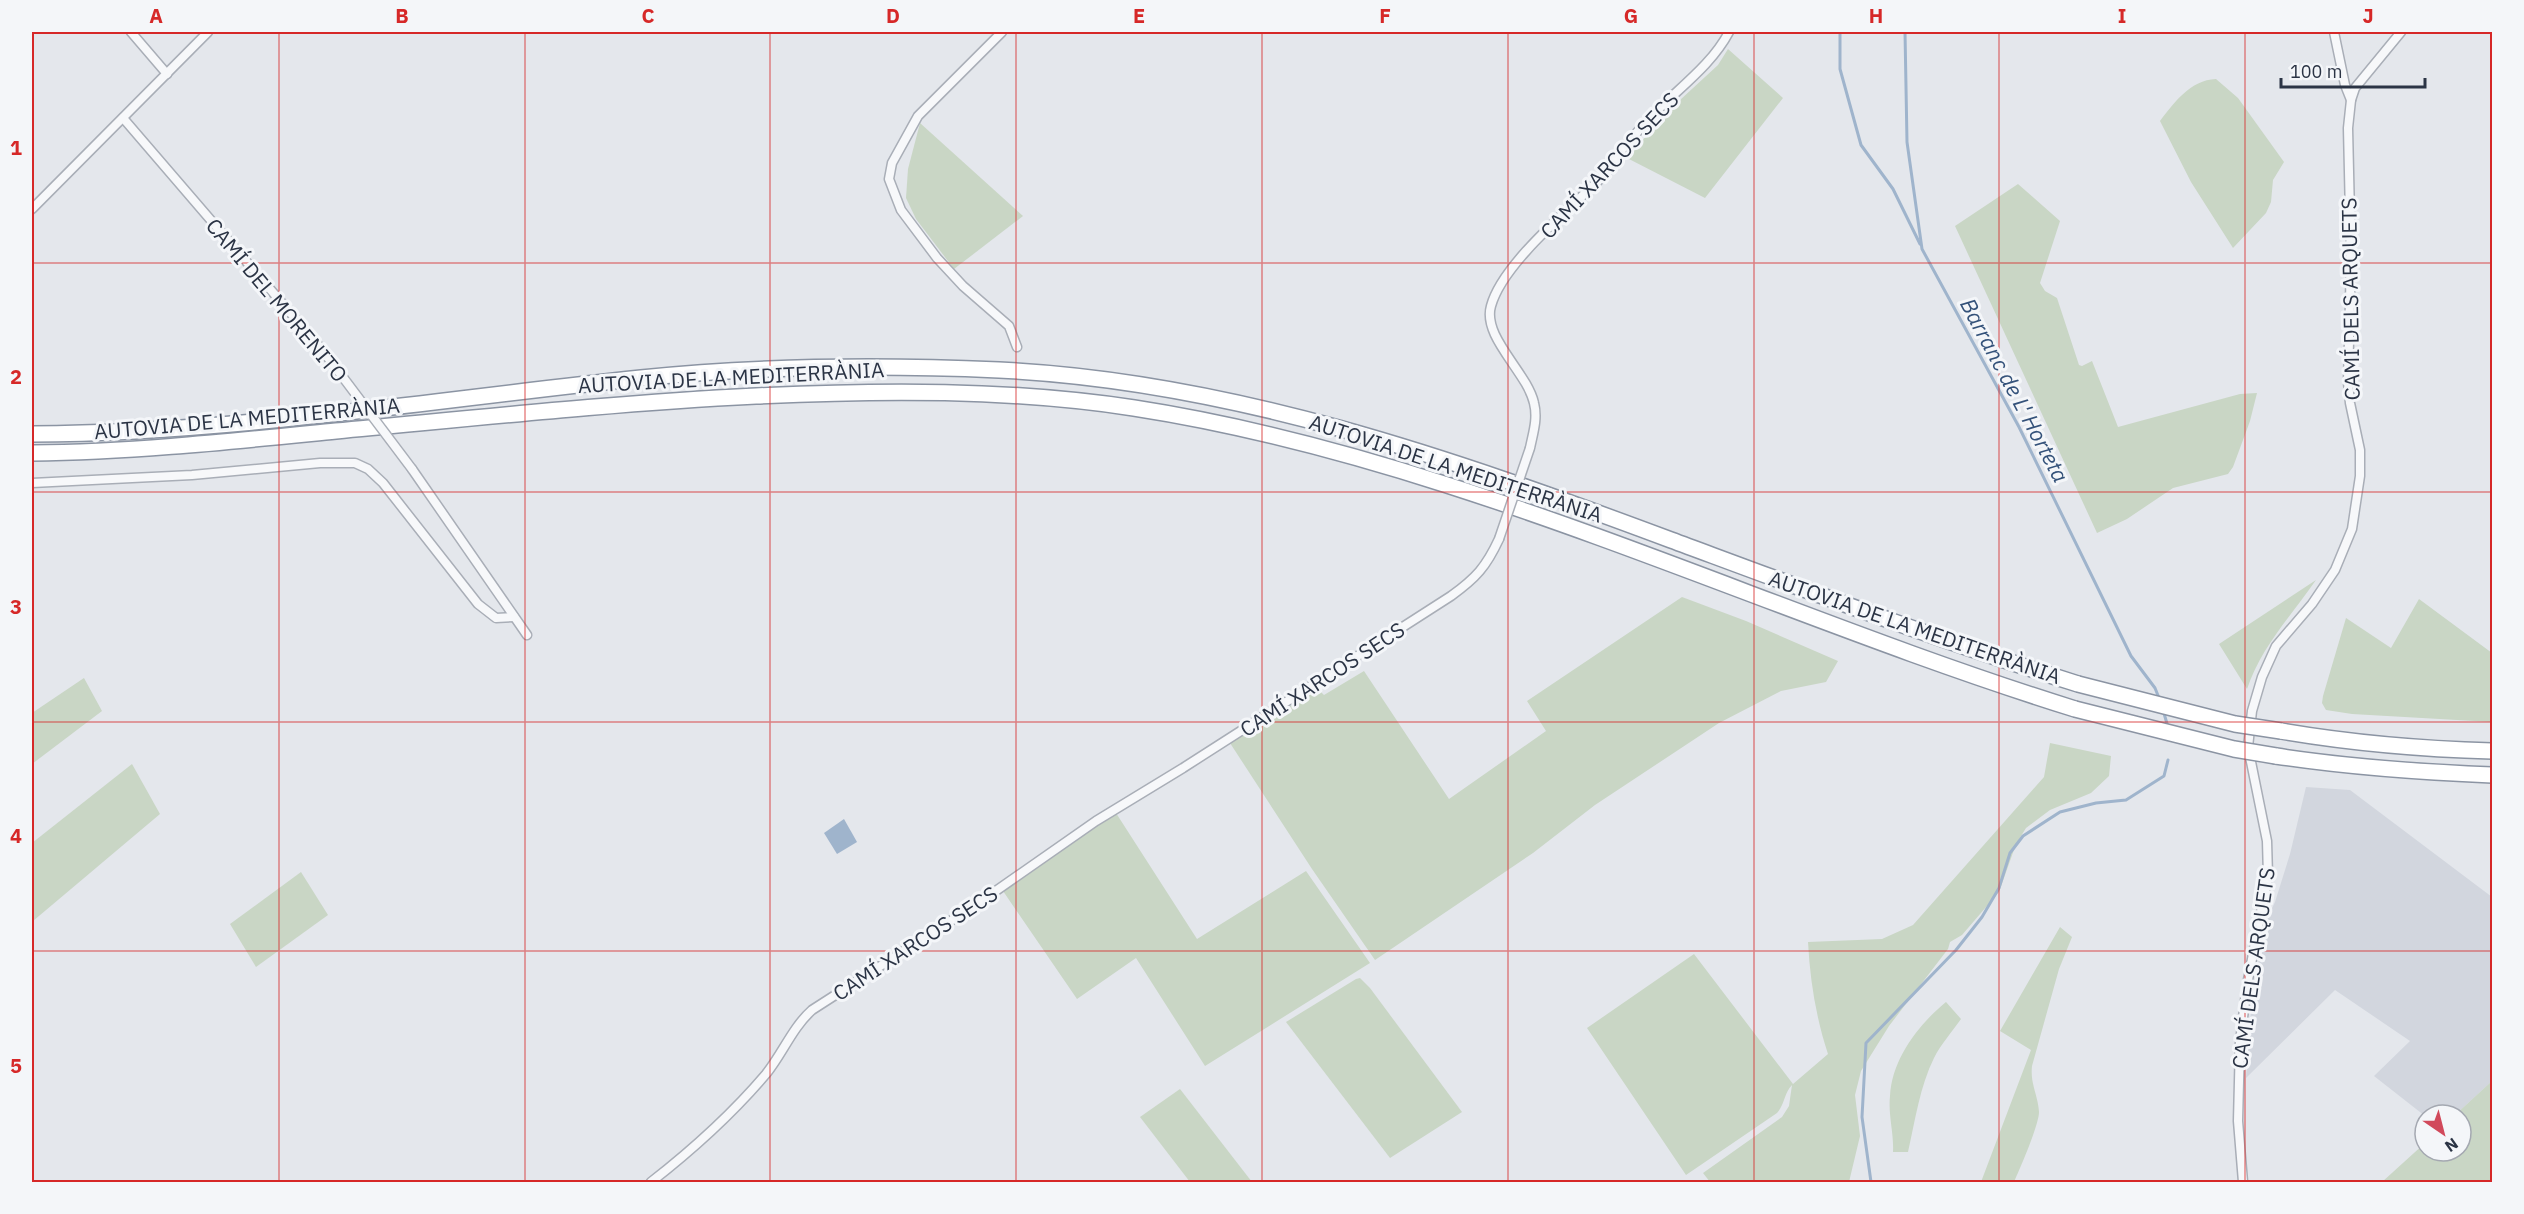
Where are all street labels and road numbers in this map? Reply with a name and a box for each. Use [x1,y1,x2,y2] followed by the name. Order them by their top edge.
[1534,86,1684,244] street label: CAMÍ XARCOS SECS
[2334,197,2366,401] street label: CAMÍ DELS ARQUETS
[200,212,354,388] street label: CAMÍ DEL MORENITO
[577,355,885,399] street label: AUTOVIA DE LA MEDITERRÀNIA
[93,391,401,445] street label: AUTOVIA DE LA MEDITERRÀNIA
[1306,407,1606,529] street label: AUTOVIA DE LA MEDITERRÀNIA
[1765,564,2065,690] street label: AUTOVIA DE LA MEDITERRÀNIA
[1234,615,1410,743] street label: CAMÍ XARCOS SECS
[2225,866,2281,1070] street label: CAMÍ DELS ARQUETS
[827,879,1003,1007] street label: CAMÍ XARCOS SECS

